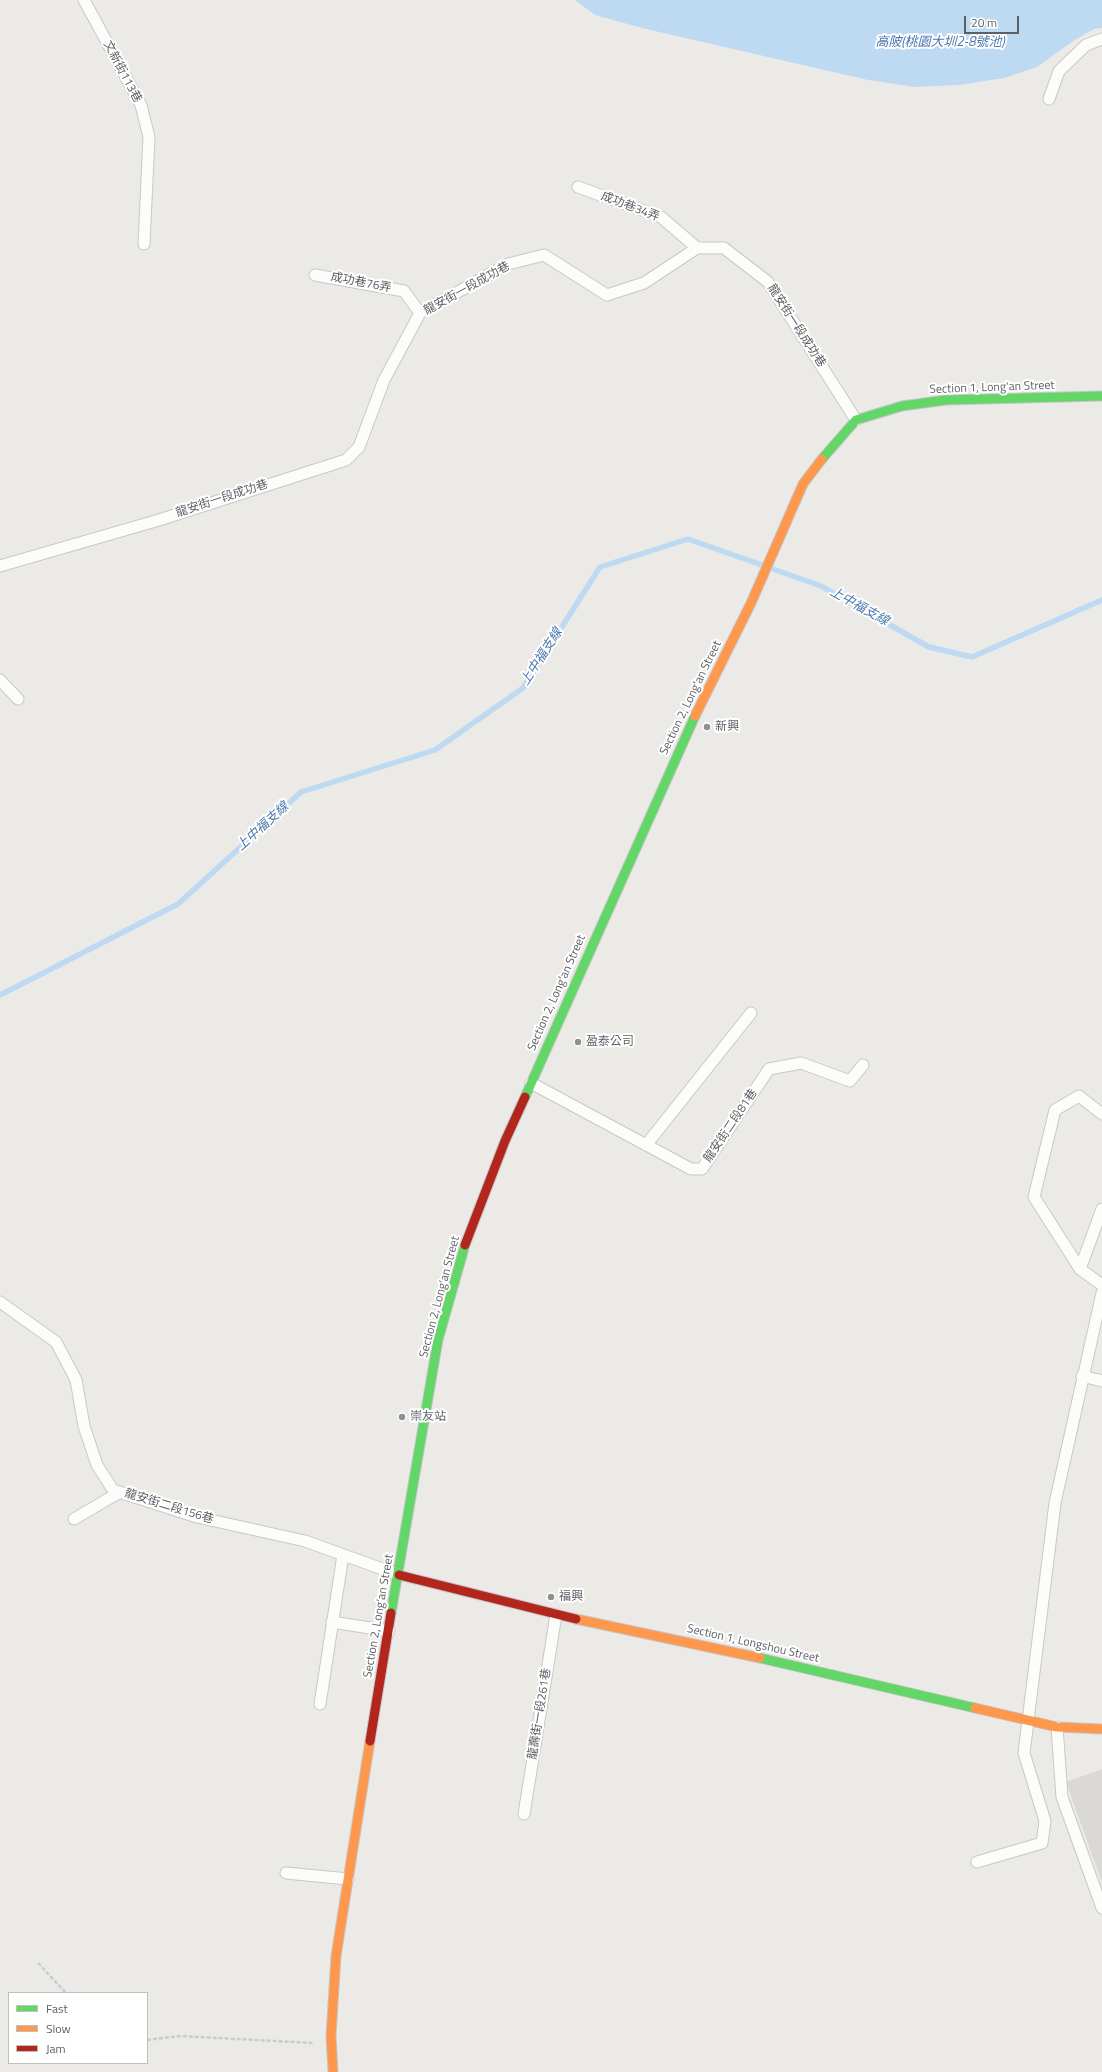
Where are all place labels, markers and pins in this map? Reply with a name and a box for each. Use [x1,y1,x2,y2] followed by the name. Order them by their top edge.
[715,720,739,734] place label: 新興
[702,722,712,732] marker: 新興
[586,1035,634,1049] place label: 盈泰公司
[573,1037,583,1047] marker: 盈泰公司
[410,1410,446,1424] place label: 崇友站
[397,1412,407,1422] marker: 崇友站
[559,1590,583,1604] place label: 福興
[546,1592,556,1602] marker: 福興

